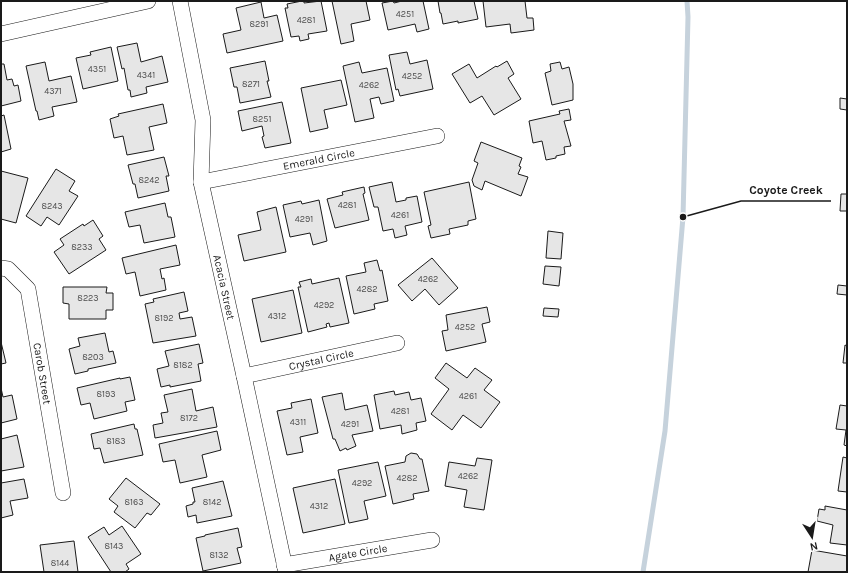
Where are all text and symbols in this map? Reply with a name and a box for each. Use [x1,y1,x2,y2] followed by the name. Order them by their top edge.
[396,9,414,19] house number: 4251
[297,15,315,25] house number: 4281
[250,19,268,29] house number: 8291
[88,64,106,74] house number: 4351
[137,70,155,80] house number: 4341
[402,71,422,81] house number: 4252
[242,79,260,89] house number: 8271
[359,80,379,90] house number: 4262
[44,86,62,96] house number: 4371
[253,114,271,124] house number: 8251
[282,146,356,173] street label: Emerald Circle
[139,175,160,185] house number: 8242
[741,177,831,201] callout: Coyote Creek
[749,183,823,197] text: Coyote Creek
[338,200,356,210] house number: 4281
[41,201,63,211] house number: 8243
[391,210,409,220] house number: 4261
[295,214,313,224] house number: 4291
[71,242,93,252] house number: 8233
[210,254,237,321] street label: Acacia Street
[418,274,438,284] house number: 4262
[357,284,378,294] house number: 4282
[77,293,99,303] house number: 8223
[314,300,334,310] house number: 4292
[268,311,286,321] house number: 4312
[155,313,173,323] house number: 8192
[455,322,475,332] house number: 4252
[30,342,54,405] street label: Carob Street
[288,346,355,373] street label: Crystal Circle
[82,352,104,362] house number: 8203
[173,360,193,370] house number: 8182
[96,389,116,399] house number: 8193
[459,391,477,401] house number: 4261
[391,406,409,416] house number: 4281
[180,413,198,423] house number: 8172
[290,417,306,427] house number: 4311
[341,419,359,429] house number: 4291
[106,436,126,446] house number: 8183
[458,471,478,481] house number: 4262
[397,473,418,483] house number: 4282
[352,478,372,488] house number: 4292
[125,497,143,507] house number: 8163
[203,497,221,507] house number: 8142
[310,501,328,511] house number: 4312
[792,517,832,557] north arrow
[809,539,819,553] text: N
[105,541,123,551] house number: 8143
[328,542,389,564] street label: Agate Circle
[209,550,229,560] house number: 8132
[51,558,69,568] house number: 8144

